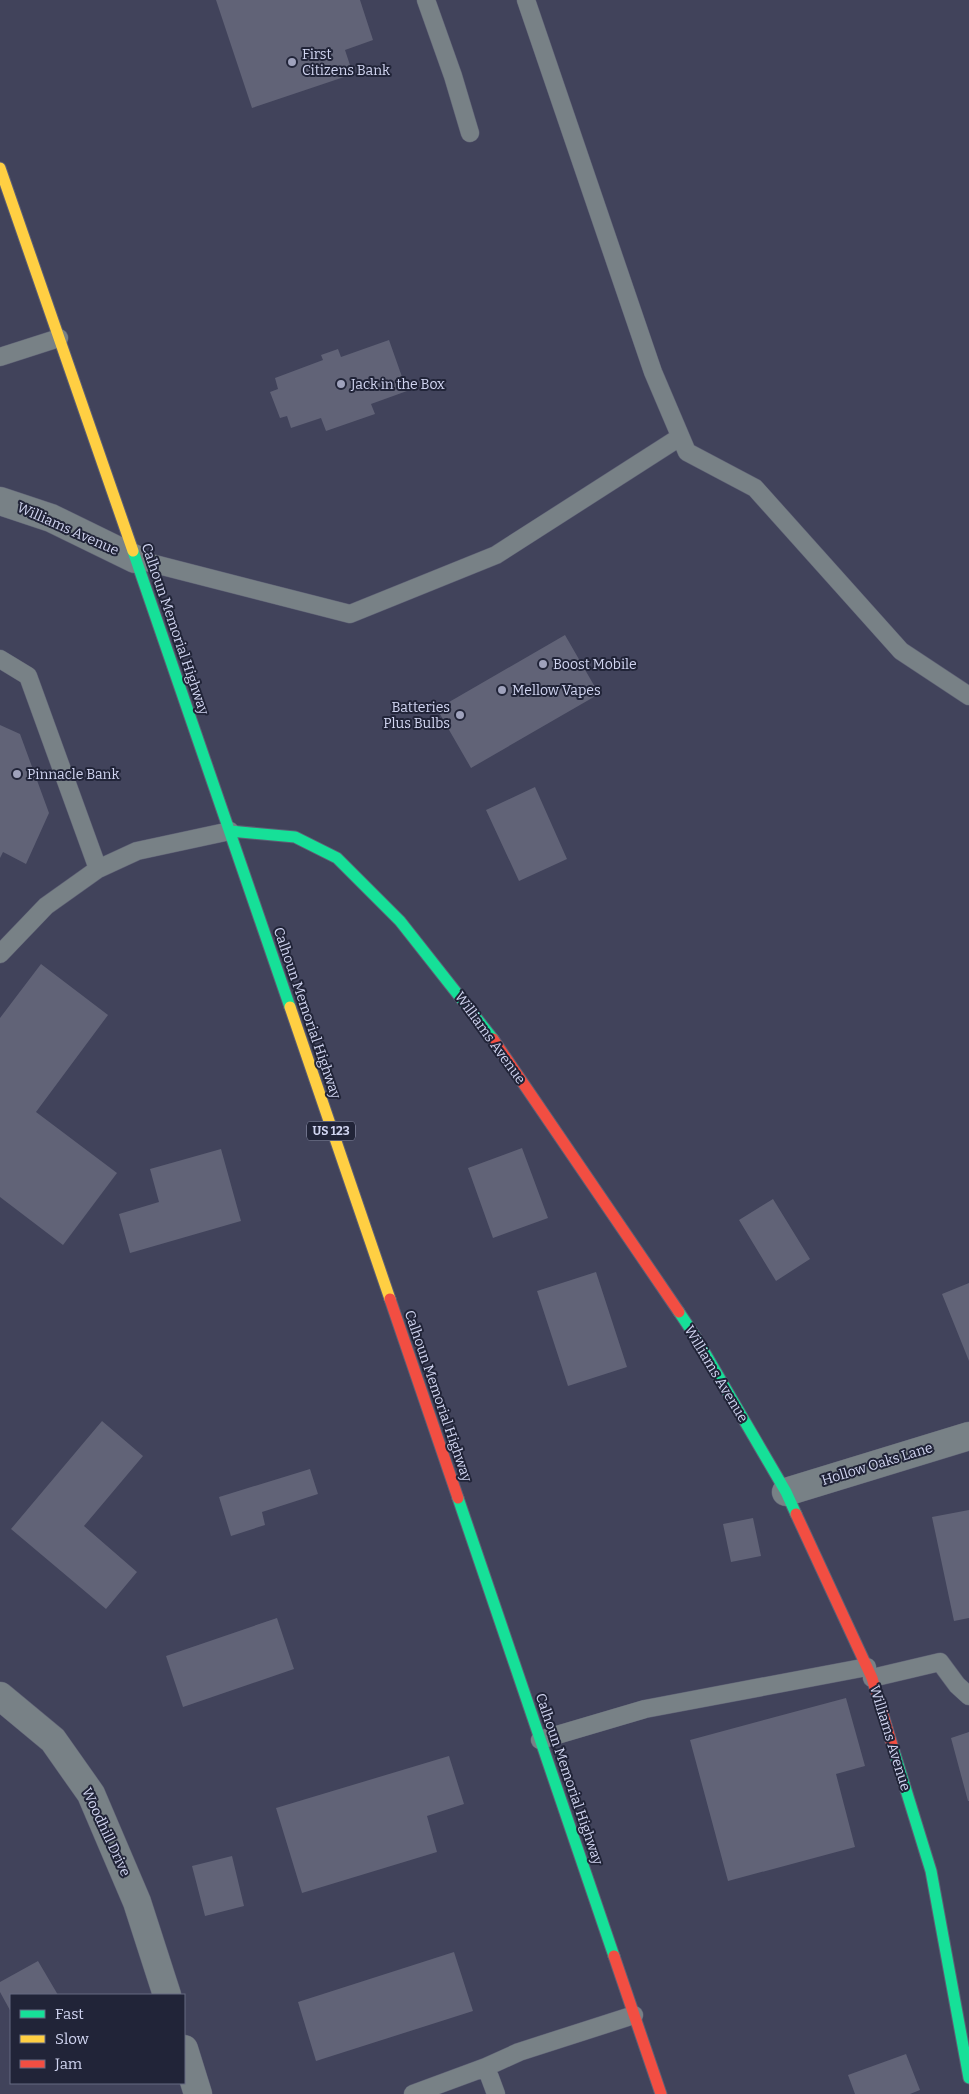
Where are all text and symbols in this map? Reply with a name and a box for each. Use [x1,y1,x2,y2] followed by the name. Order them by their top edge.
[302,46,390,79] place label: First Citizens Bank
[286,56,298,68] marker: First Citizens Bank
[350,376,445,393] place label: Jack in the Box
[335,378,347,390] marker: Jack in the Box
[14,499,122,559] street label: Williams Avenue
[138,541,213,718] street label: Calhoun Memorial Highway
[553,656,637,673] place label: Boost Mobile
[537,658,549,670] marker: Boost Mobile
[512,682,601,699] place label: Mellow Vapes
[496,684,508,696] marker: Mellow Vapes
[383,699,450,732] place label: Batteries Plus Bulbs
[454,709,466,721] marker: Batteries Plus Bulbs
[27,766,119,783] place label: Pinnacle Bank
[11,768,23,780] marker: Pinnacle Bank
[270,925,345,1102] street label: Calhoun Memorial Highway
[451,989,529,1087] street label: Williams Avenue
[307,1122,355,1140] road number: US 123
[401,1308,476,1485] street label: Calhoun Memorial Highway
[680,1323,752,1425] street label: Williams Avenue
[819,1439,935,1489] street label: Hollow Oaks Lane
[866,1683,914,1793] street label: Williams Avenue
[532,1691,607,1868] street label: Calhoun Memorial Highway
[78,1785,134,1879] street label: Woodhill Drive
[10,1994,185,2084] legend
[55,2005,84,2023] text: Fast
[55,2030,90,2048] text: Slow
[54,2055,83,2073] text: Jam

